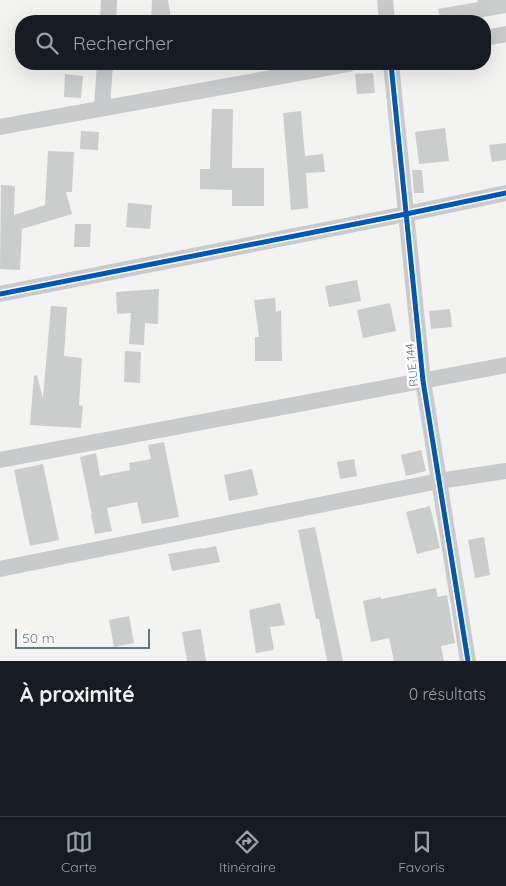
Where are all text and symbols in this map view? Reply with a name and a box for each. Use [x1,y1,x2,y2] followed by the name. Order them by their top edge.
[15,15,491,70] search box
[33,29,61,57] icon: search
[73,31,173,55] text: Rechercher
[402,343,421,387] street label: RUE 144
[15,626,150,649] scale bar
[22,629,55,647] text: 50 m
[20,681,135,707] text: À proximité
[409,684,486,704] text: 0 résultats
[61,828,97,876] tab: Carte
[219,828,276,876] tab: Itinéraire
[398,828,445,876] tab: Favoris

